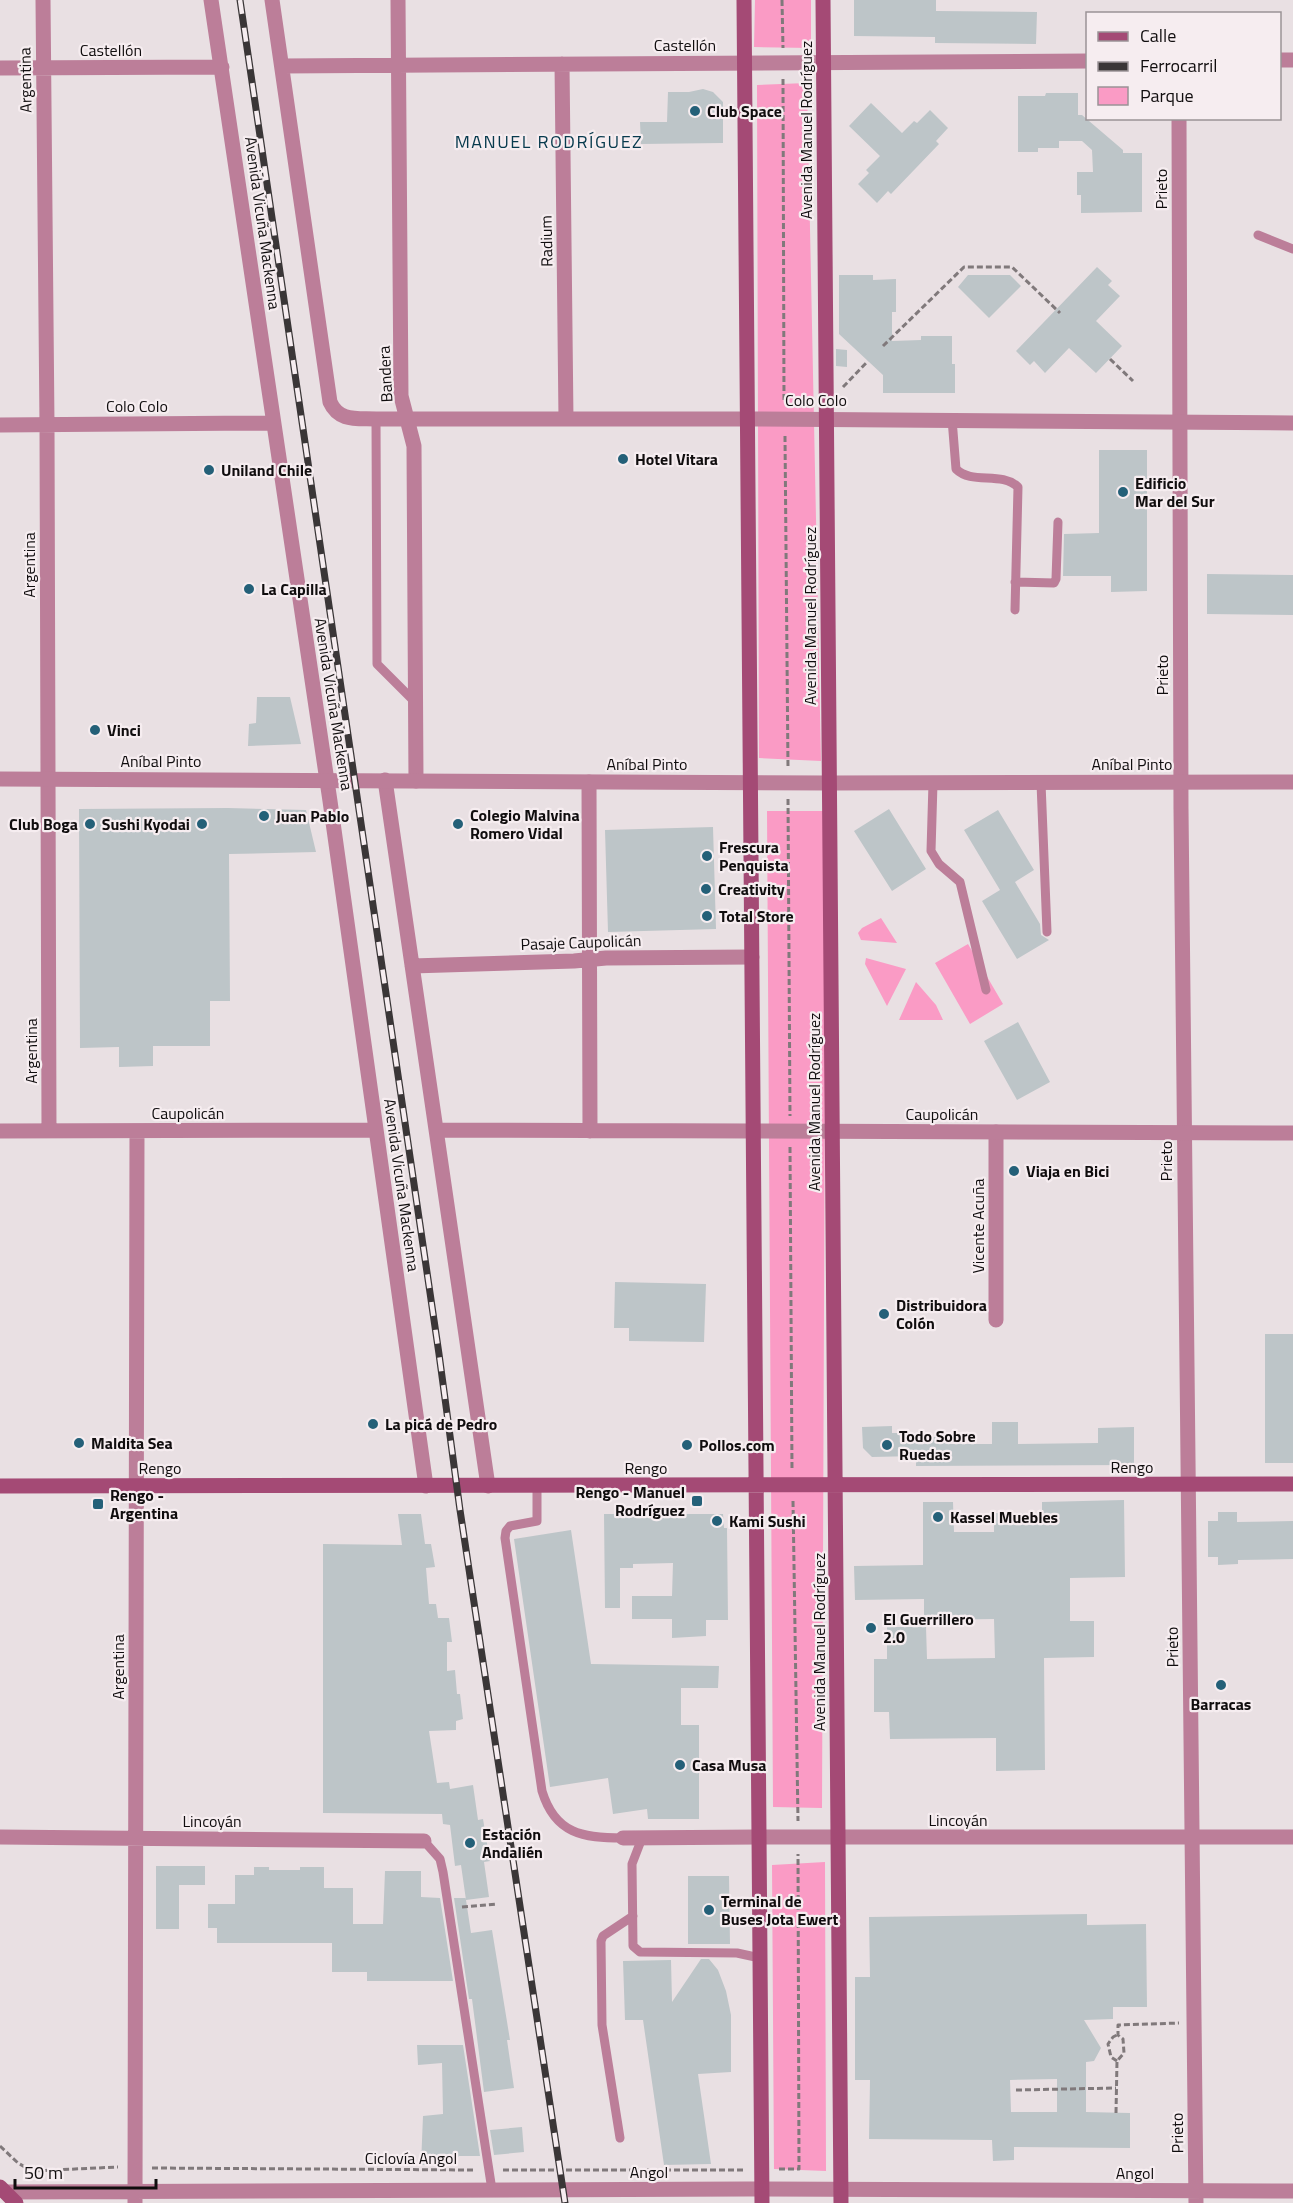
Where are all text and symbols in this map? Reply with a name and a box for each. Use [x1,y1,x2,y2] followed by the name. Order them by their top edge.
[1086,12,1281,120] legend
[1140,22,1176,49] text: Calle
[654,33,716,57] street label: Castellón
[80,38,142,62] street label: Castellón
[794,41,818,219] street label: Avenida Manuel Rodríguez
[12,47,38,113] street label: Argentina
[1140,52,1217,79] text: Ferrocarril
[1140,82,1194,109] text: Parque
[707,99,782,123] place label: Club Space
[688,104,702,118] marker: Club Space
[455,128,643,155] district label: MANUEL RODRÍGUEZ
[239,135,287,311] street label: Avenida Vicuña Mackenna
[1149,169,1173,209] street label: Prieto
[534,215,558,267] street label: Radium
[372,345,398,403] street label: Bandera
[785,388,847,412] street label: Colo Colo
[106,394,168,418] street label: Colo Colo
[635,447,718,471] place label: Hotel Vitara
[616,452,630,466] marker: Hotel Vitara
[221,458,312,482] place label: Uniland Chile
[202,463,216,477] marker: Uniland Chile
[1135,471,1215,513] place label: Edificio Mar del Sur
[1116,485,1130,499] marker: Edificio Mar del Sur
[798,527,822,705] street label: Avenida Manuel Rodríguez
[17,532,41,598] street label: Argentina
[261,577,327,601] place label: La Capilla
[242,582,256,596] marker: La Capilla
[308,616,360,792] street label: Avenida Vicuña Mackenna
[1150,655,1174,695] street label: Prieto
[107,718,141,742] place label: Vinci
[88,723,102,737] marker: Vinci
[120,749,202,773] street label: Aníbal Pinto
[606,752,688,776] street label: Aníbal Pinto
[1091,752,1173,776] street label: Aníbal Pinto
[470,803,580,845] place label: Colegio Malvina Romero Vidal
[276,804,349,828] place label: Juan Pablo
[257,809,271,823] marker: Juan Pablo
[9,812,78,836] place label: Club Boga
[102,812,190,836] place label: Sushi Kyodai
[83,817,97,831] marker: Club Boga
[195,817,209,831] marker: Sushi Kyodai
[451,817,465,831] marker: Colegio Malvina Romero Vidal
[719,835,789,877] place label: Frescura Penquista
[700,849,714,863] marker: Frescura Penquista
[718,877,785,901] place label: Creativity
[699,882,713,896] marker: Creativity
[719,904,794,928] place label: Total Store
[700,909,714,923] marker: Total Store
[520,928,642,956] street label: Pasaje Caupolicán
[802,1013,826,1191] street label: Avenida Manuel Rodríguez
[19,1018,43,1084] street label: Argentina
[378,1097,426,1273] street label: Avenida Vicuña Mackenna
[152,1101,224,1125] street label: Caupolicán
[906,1102,978,1126] street label: Caupolicán
[1154,1141,1178,1181] street label: Prieto
[1026,1159,1109,1183] place label: Viaja en Bici
[1007,1164,1021,1178] marker: Viaja en Bici
[966,1178,990,1274] street label: Vicente Acuña
[896,1293,987,1335] place label: Distribuidora Colón
[877,1307,891,1321] marker: Distribuidora Colón
[385,1412,497,1436] place label: La picá de Pedro
[366,1417,380,1431] marker: La picá de Pedro
[899,1424,976,1466] place label: Todo Sobre Ruedas
[91,1431,173,1455] place label: Maldita Sea
[699,1433,775,1457] place label: Pollos.com
[72,1436,86,1450] marker: Maldita Sea
[680,1438,694,1452] marker: Pollos.com
[880,1438,894,1452] marker: Todo Sobre Ruedas
[1110,1455,1154,1479] street label: Rengo
[138,1456,182,1480] street label: Rengo
[624,1456,668,1480] street label: Rengo
[575,1480,685,1522] place label: Rengo - Manuel Rodríguez
[110,1483,178,1525] place label: Rengo - Argentina
[690,1494,704,1508] marker: Rengo - Manuel Rodríguez
[91,1497,105,1511] marker: Rengo - Argentina
[950,1505,1058,1529] place label: Kassel Muebles
[729,1509,806,1533] place label: Kami Sushi
[931,1510,945,1524] marker: Kassel Muebles
[710,1514,724,1528] marker: Kami Sushi
[807,1553,831,1731] street label: Avenida Manuel Rodríguez
[883,1607,974,1649] place label: El Guerrillero 2.0
[864,1621,878,1635] marker: El Guerrillero 2.0
[1160,1626,1184,1668] street label: Prieto
[106,1634,130,1700] street label: Argentina
[1214,1678,1228,1692] marker: Barracas
[1191,1692,1251,1716] place label: Barracas
[692,1753,766,1777] place label: Casa Musa
[673,1758,687,1772] marker: Casa Musa
[928,1808,988,1832] street label: Lincoyán
[182,1809,242,1833] street label: Lincoyán
[482,1822,543,1864] place label: Estación Andalién
[463,1836,477,1850] marker: Estación Andalién
[721,1889,838,1931] place label: Terminal de Buses Jota Ewert
[702,1903,716,1917] marker: Terminal de Buses Jota Ewert
[1165,2112,1189,2154] street label: Prieto
[365,2146,457,2170] street label: Ciclovía Angol
[15,2152,156,2190] scale bar
[24,2159,63,2186] text: 50 m
[630,2160,668,2184] street label: Angol
[1116,2161,1154,2185] street label: Angol

